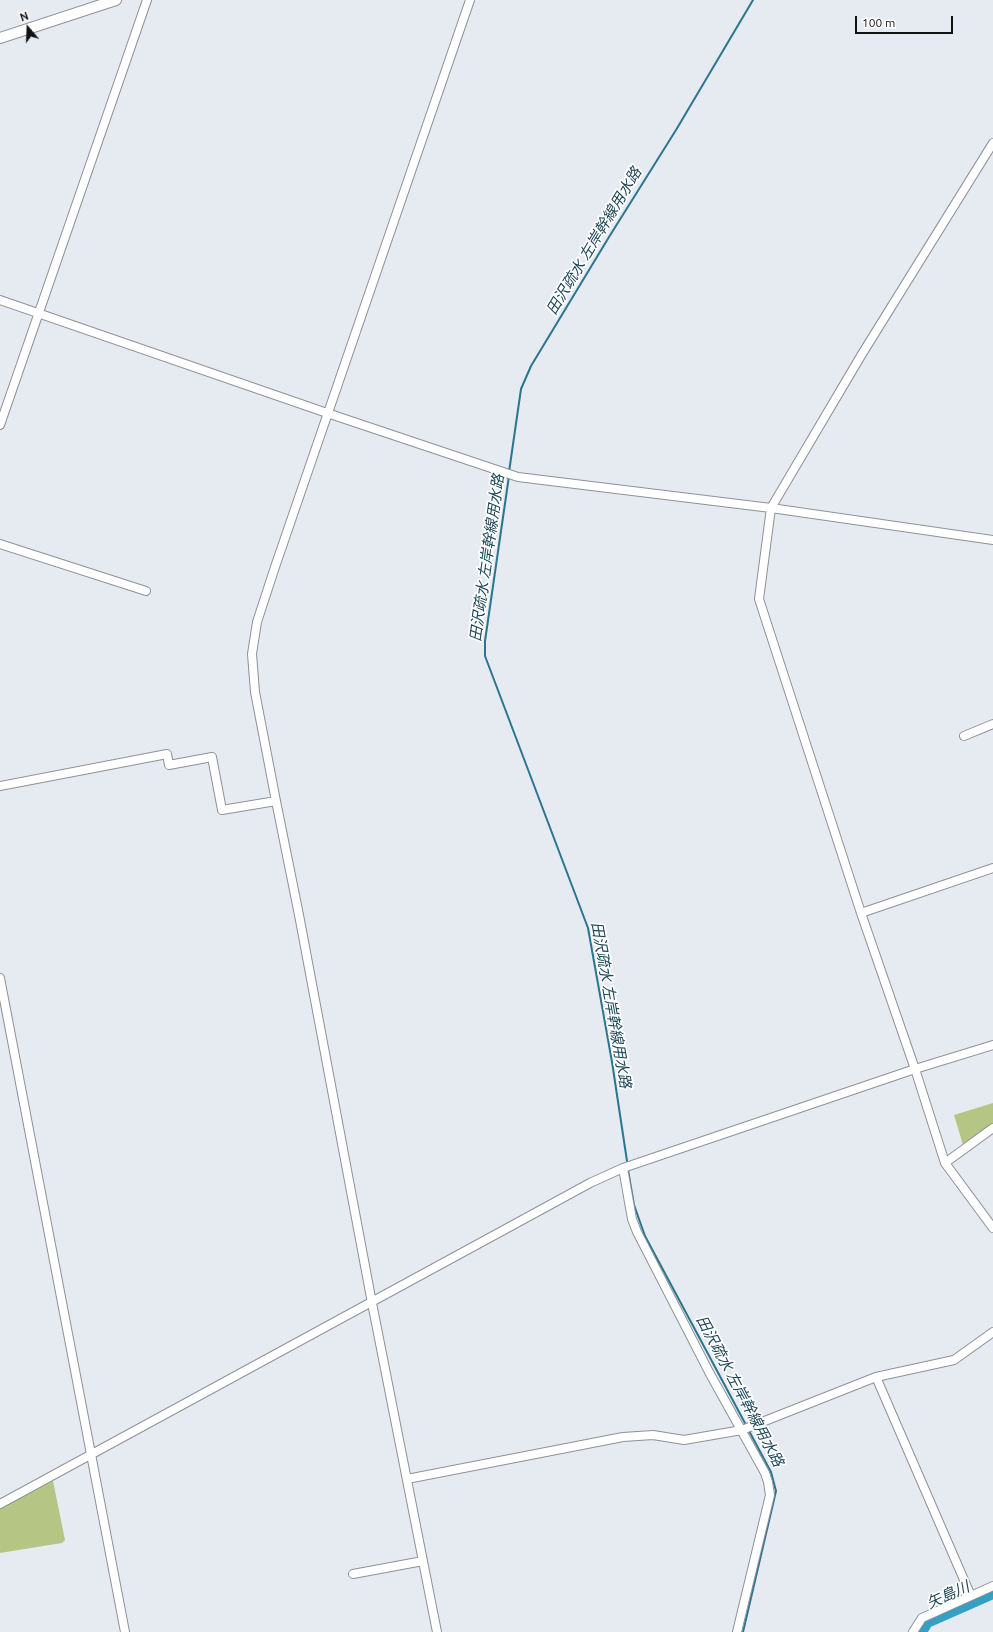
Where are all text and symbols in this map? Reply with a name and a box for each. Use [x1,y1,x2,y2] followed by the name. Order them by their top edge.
[8,8,48,48] north arrow
[857,8,955,34] scale bar
[18,10,30,24] text: N
[862,16,895,29] text: 100 m
[543,164,645,318] water label: 田沢疏水 左岸幹線用水路
[466,473,508,643] water label: 田沢疏水 左岸幹線用水路
[588,920,634,1090] water label: 田沢疏水 左岸幹線用水路
[693,1312,787,1470] water label: 田沢疏水 左岸幹線用水路
[924,1578,972,1612] water label: 矢島川

